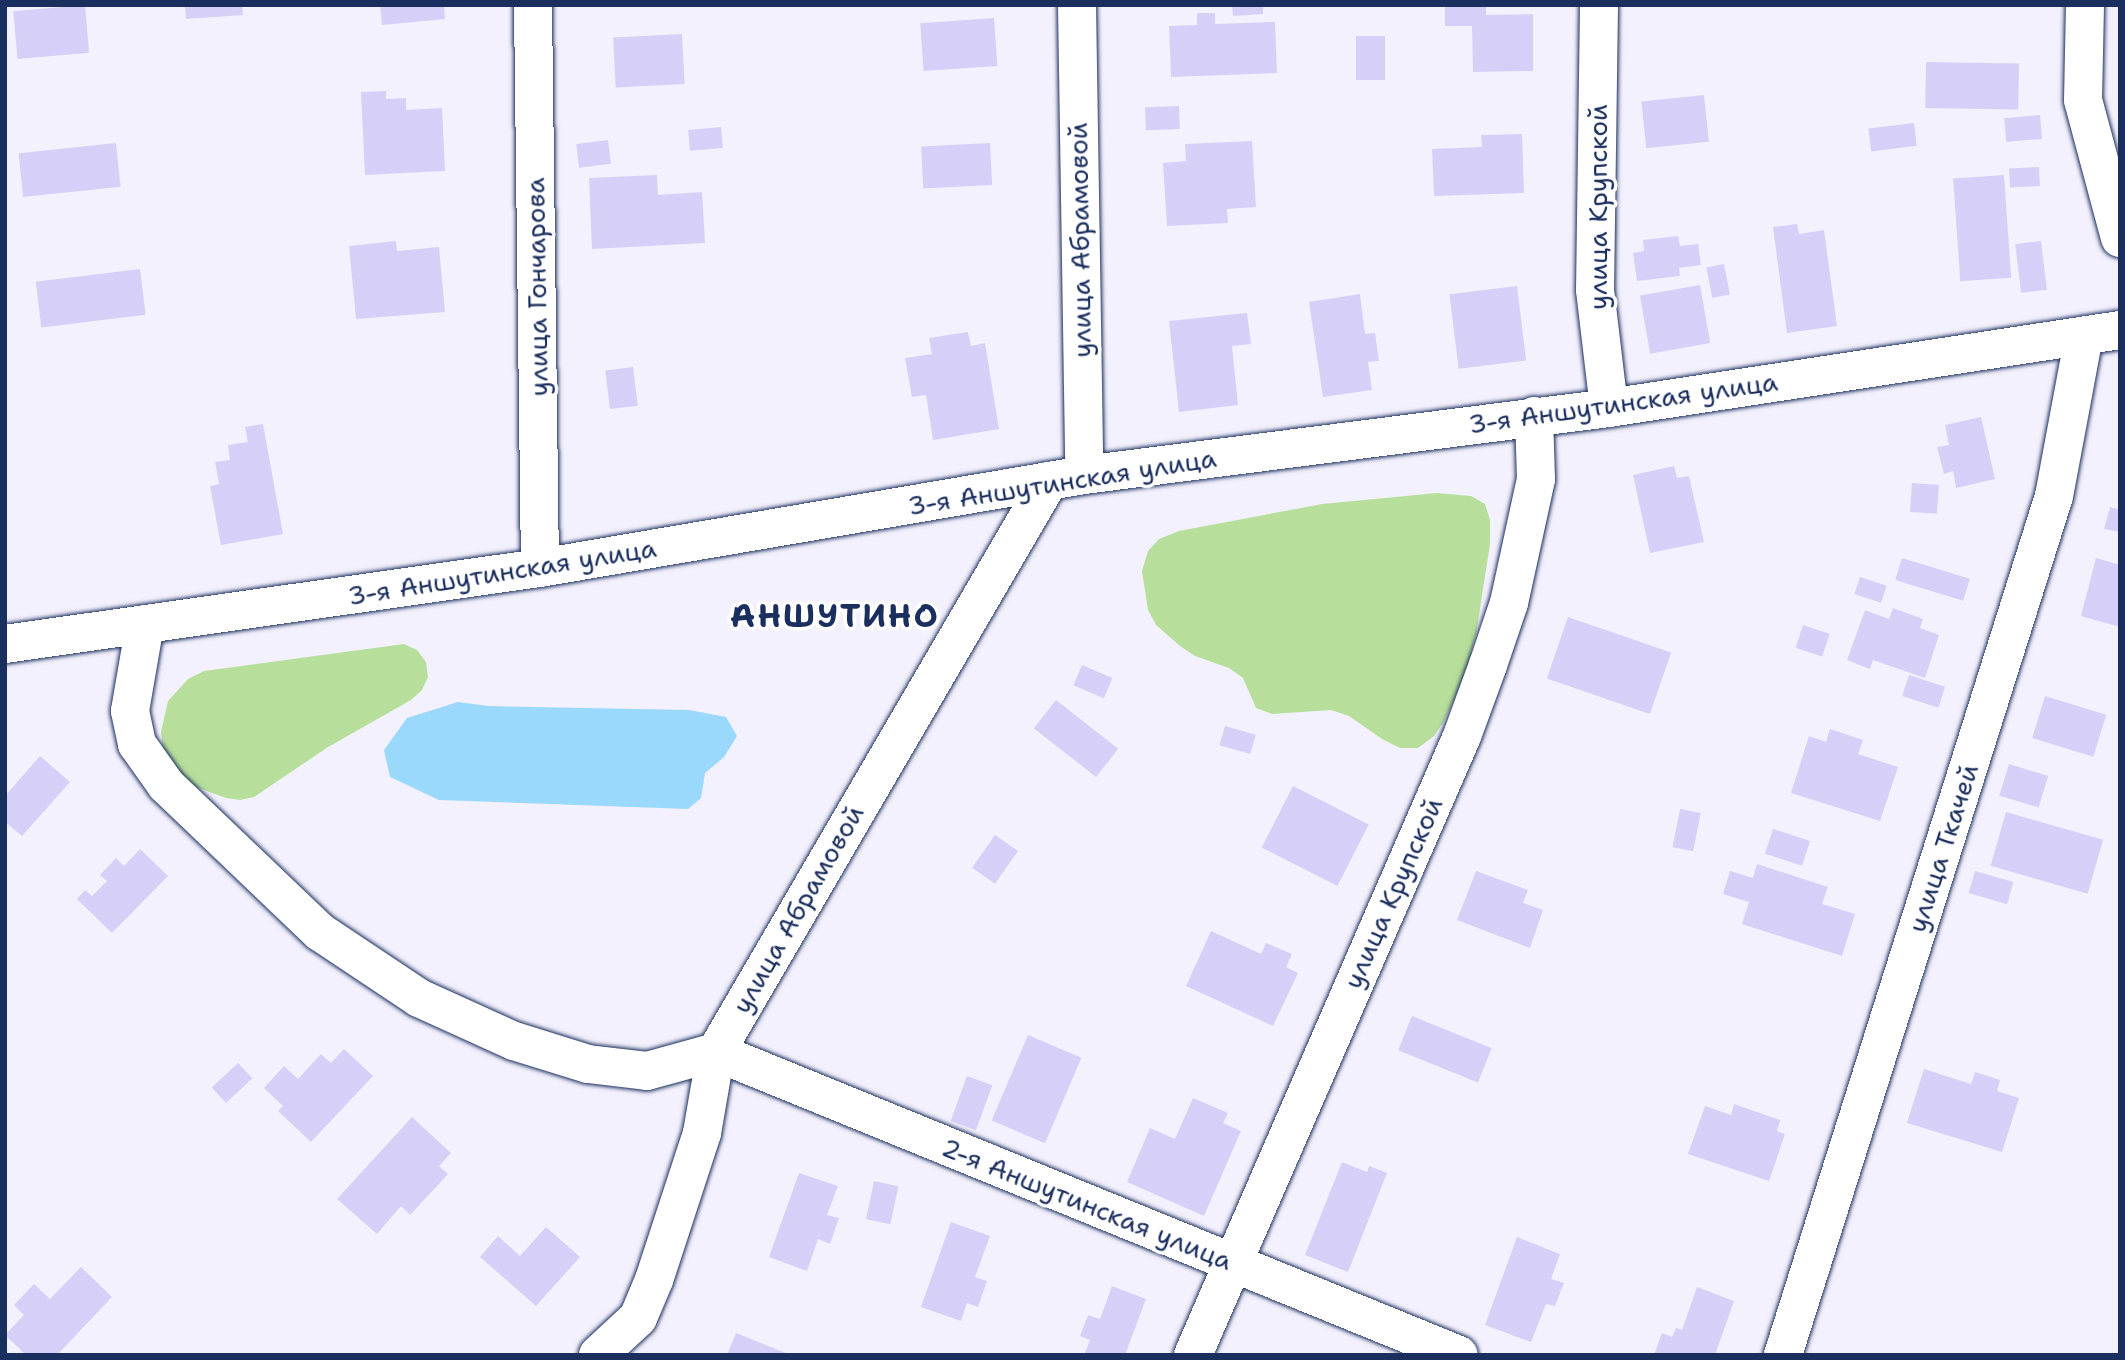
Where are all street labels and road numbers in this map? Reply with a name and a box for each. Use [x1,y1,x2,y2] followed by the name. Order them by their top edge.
[1582,104,1614,310] street label: улица Крупской
[1062,122,1098,358] street label: улица Абрамовой
[519,177,555,397] street label: улица Гончарова
[1466,366,1780,440] street label: 3-я Аншутинская улица
[906,442,1218,522] street label: 3-я Аншутинская улица
[346,532,658,612] street label: 3-я Аншутинская улица
[1901,760,1985,936] street label: улица Ткачей
[1337,793,1449,993] street label: улица Крупской
[726,799,870,1019] street label: улица Абрамовой
[937,1131,1237,1277] street label: 2-я Аншутинская улица

